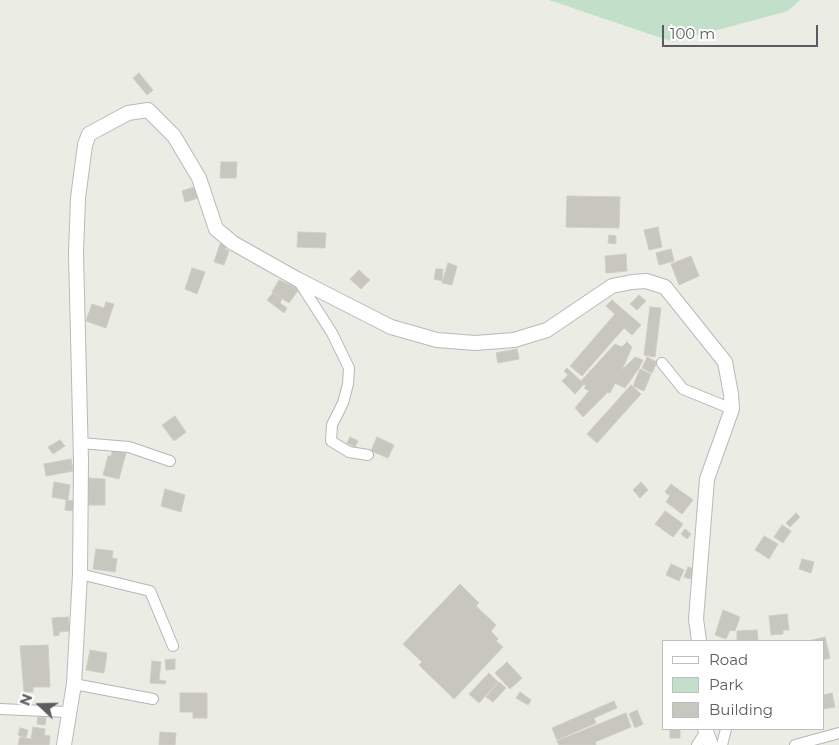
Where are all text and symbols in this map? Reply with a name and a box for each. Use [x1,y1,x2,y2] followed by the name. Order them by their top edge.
[664,15,820,47] scale bar
[670,24,715,43] text: 100 m
[662,640,824,730] legend
[709,650,748,669] text: Road
[709,675,743,694] text: Park
[15,680,65,730] north arrow
[16,691,36,708] text: N
[709,700,773,719] text: Building

